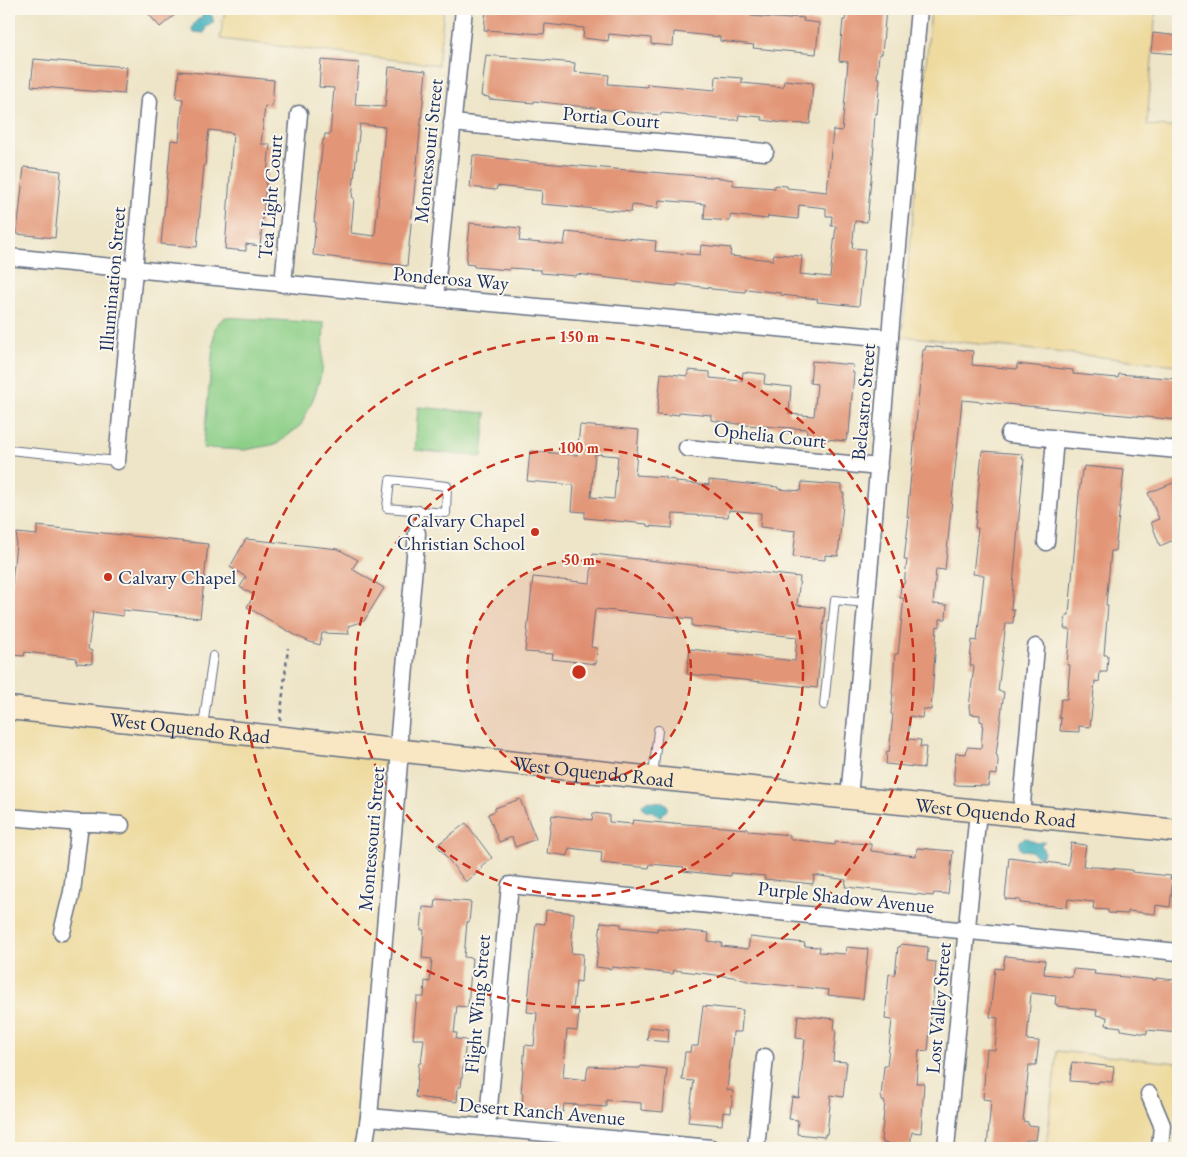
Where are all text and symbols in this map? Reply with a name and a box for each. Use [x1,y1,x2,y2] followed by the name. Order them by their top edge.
[407,77,449,224] street label: Montessouri Street
[561,100,661,134] street label: Portia Court
[252,133,288,260] street label: Tea Light Court
[93,205,131,353] street label: Illumination Street
[392,260,510,296] street label: Ponderosa Way
[559,327,599,346] text: 150 m
[845,342,881,462] street label: Belcastro Street
[713,416,828,454] street label: Ophelia Court
[559,438,599,457] text: 100 m
[397,507,525,556] place label: Calvary Chapel Christian School
[529,526,541,538] marker: Calvary Chapel Christian School
[563,550,595,569] text: 50 m
[118,564,237,590] place label: Calvary Chapel
[102,571,114,583] marker: Calvary Chapel
[570,663,588,681] centre of rings
[108,706,272,749] street label: West Oquendo Road
[512,750,676,793] street label: West Oquendo Road
[352,765,390,912] street label: Montessouri Street
[914,792,1078,834] street label: West Oquendo Road
[756,875,936,919] street label: Purple Shadow Avenue
[458,933,496,1074] street label: Flight Wing Street
[919,940,957,1075] street label: Lost Valley Street
[458,1091,626,1131] street label: Desert Ranch Avenue

